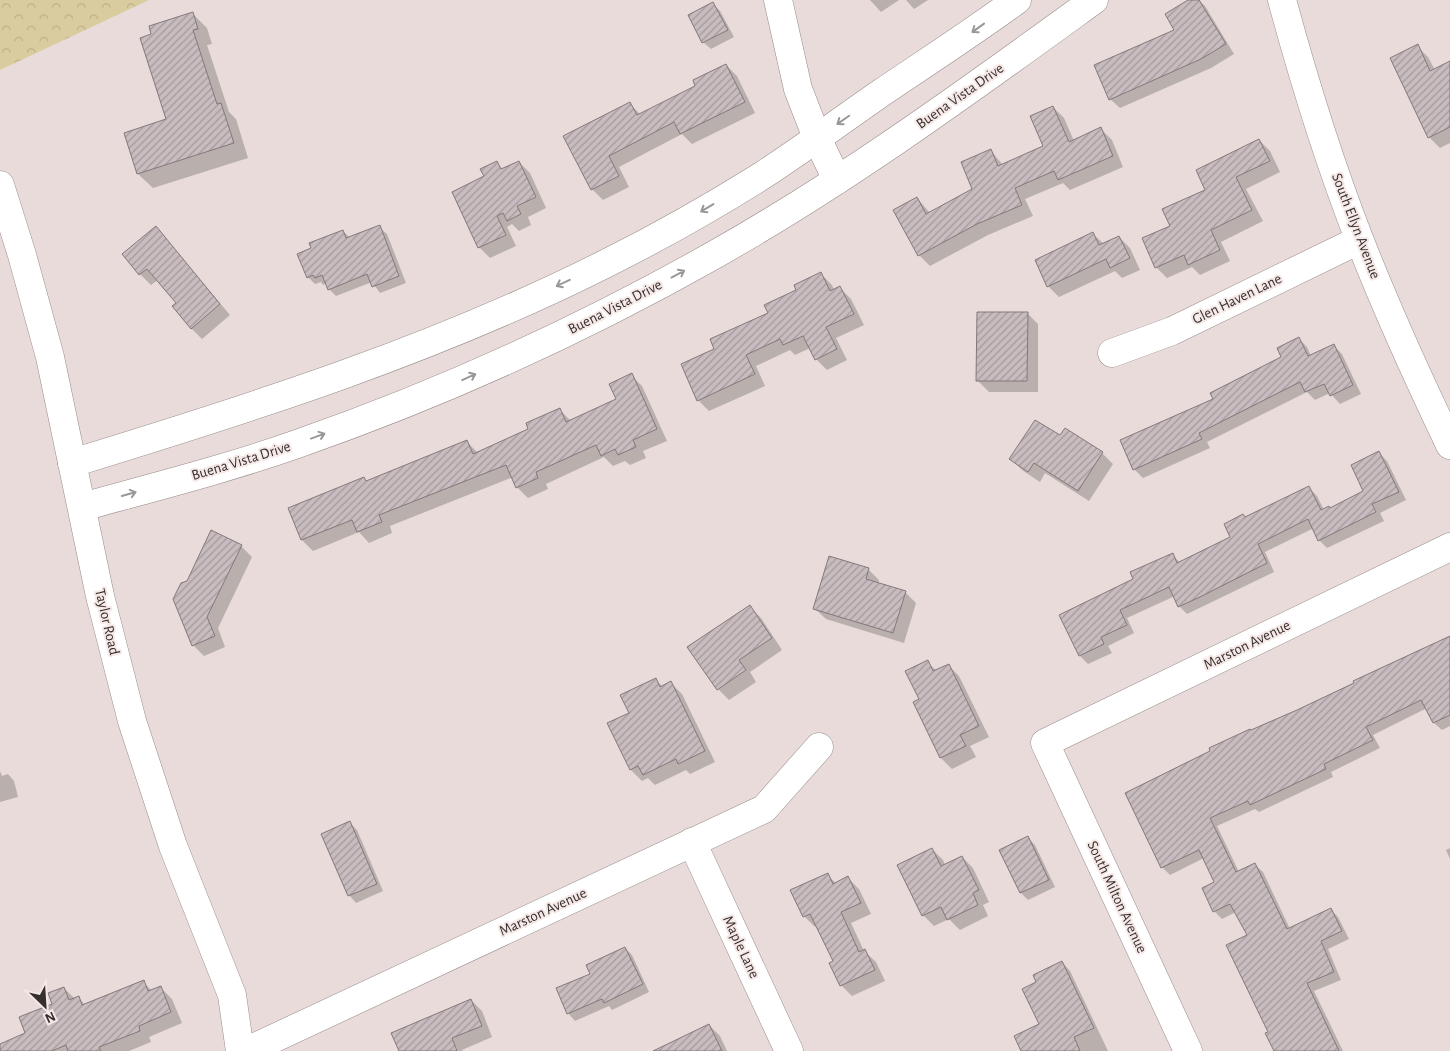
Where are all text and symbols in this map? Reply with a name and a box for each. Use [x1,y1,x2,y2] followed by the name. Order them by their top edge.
[971,23,985,33] one-way arrow
[914,60,1006,132] street label: Buena Vista Drive
[837,115,851,125] one-way arrow
[1329,171,1383,281] street label: South Ellyn Avenue
[701,204,715,214] one-way arrow
[670,269,685,278] one-way arrow
[1190,271,1284,327] street label: Glen Haven Lane
[566,277,664,337] street label: Buena Vista Drive
[556,279,571,289] one-way arrow
[461,371,476,381] one-way arrow
[310,431,325,440] one-way arrow
[190,439,292,483] street label: Buena Vista Drive
[121,489,137,499] one-way arrow
[92,587,122,657] street label: Taylor Road
[1201,617,1293,672] street label: Marston Avenue
[1084,839,1150,955] street label: South Milton Avenue
[497,885,589,939] street label: Marston Avenue
[720,913,762,981] street label: Maple Lane
[20,981,70,1031] north arrow
[43,1008,57,1025] text: N

